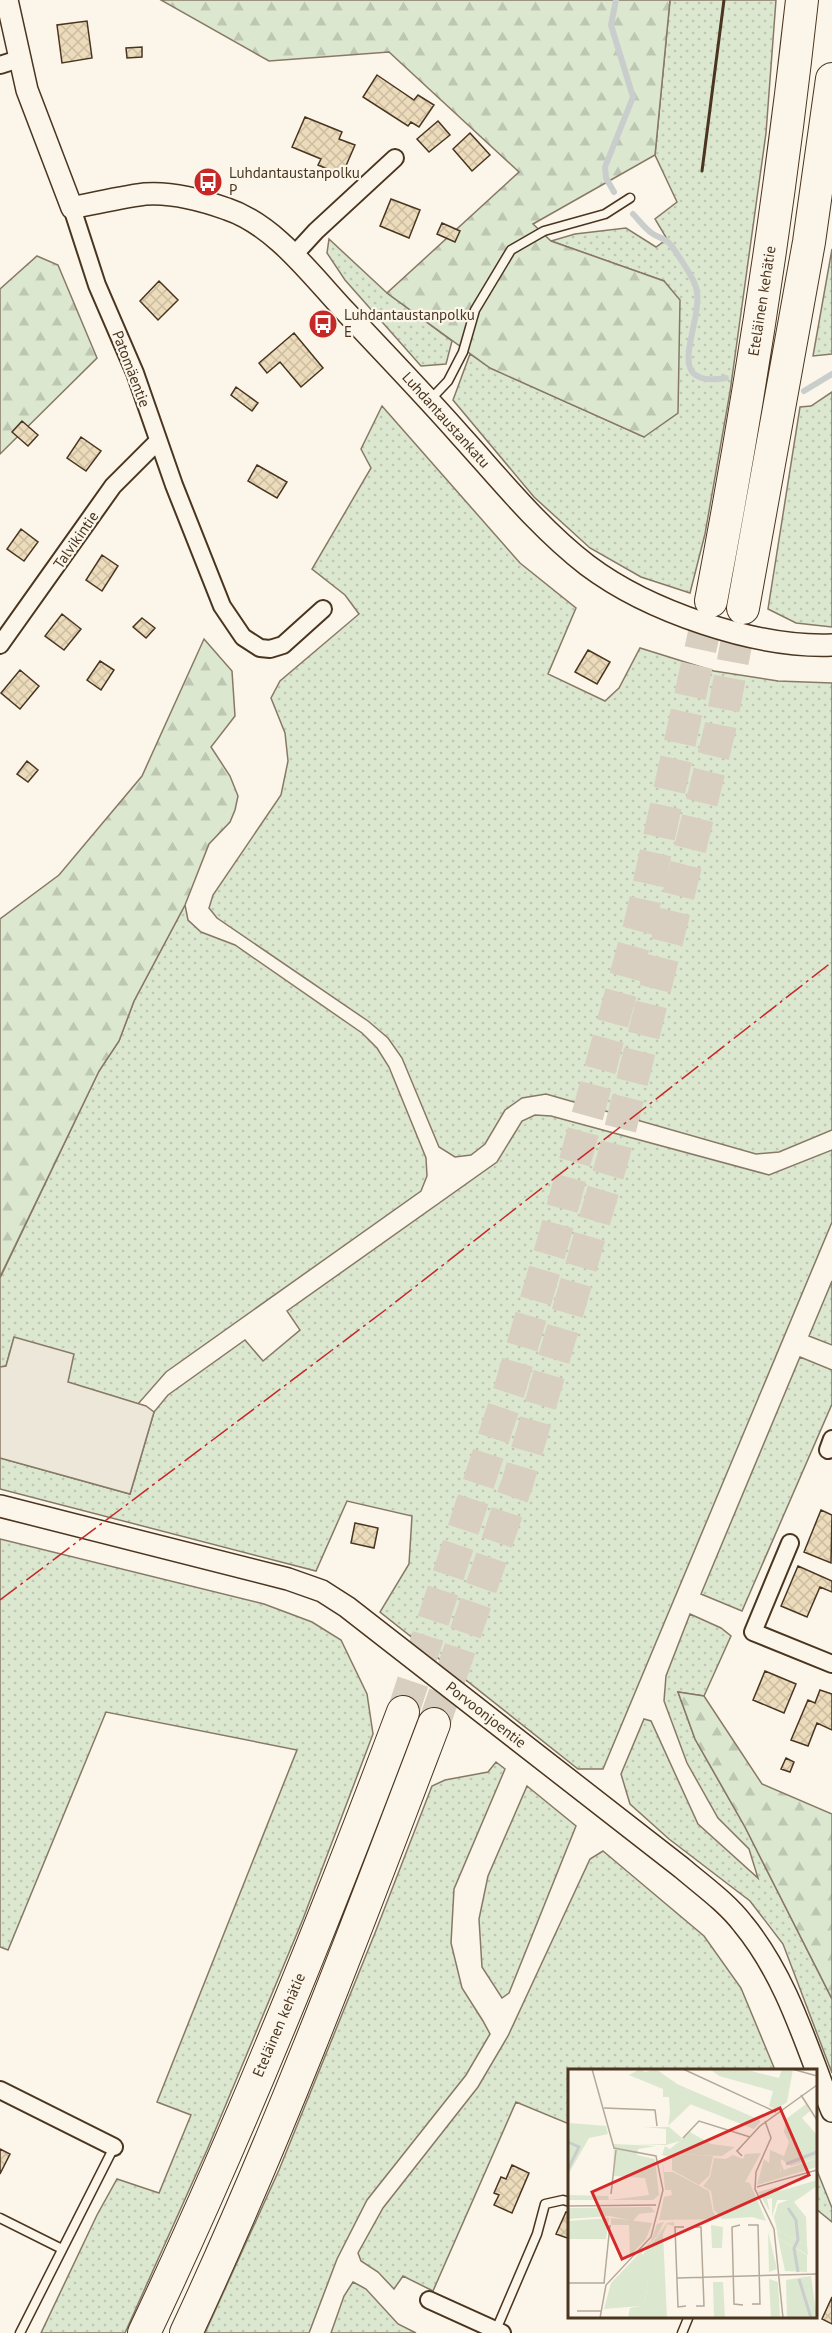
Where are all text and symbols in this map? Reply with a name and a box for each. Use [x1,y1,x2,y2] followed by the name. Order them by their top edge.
[229,163,360,199] place label: Luhdantaustanpolku P
[192,166,224,198] bus stop icon: Luhdantaustanpolku P
[743,244,780,357] street label: Eteläinen kehätie
[344,305,475,341] place label: Luhdantaustanpolku E
[307,308,339,340] bus stop icon: Luhdantaustanpolku E
[108,328,155,410] street label: Patomäentie
[398,368,495,472] street label: Luhdantaustankatu
[49,507,102,572] street label: Talvikintie
[442,1677,530,1752] street label: Porvoonjoentie
[248,1970,309,2080] street label: Eteläinen kehätie
[568,2069,817,2318] inset map

